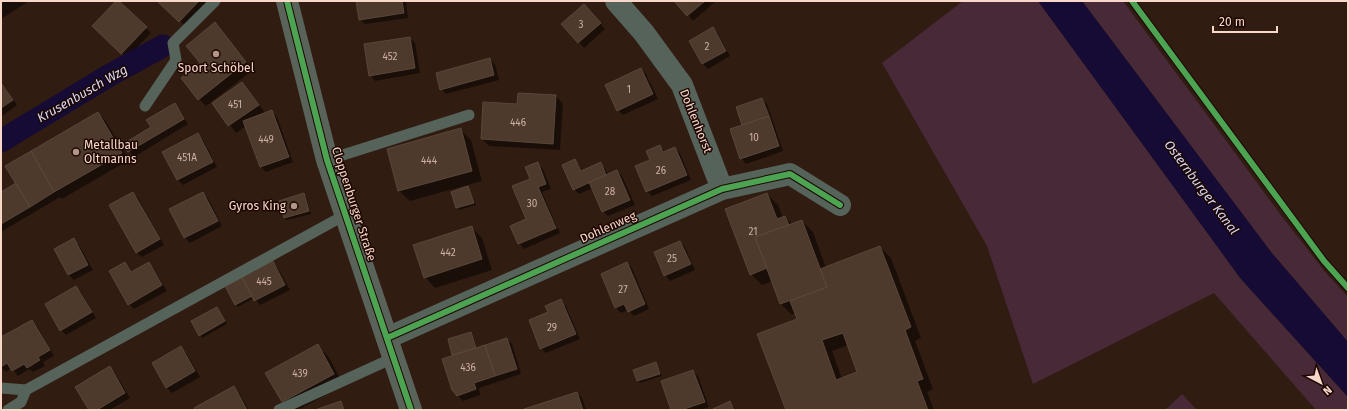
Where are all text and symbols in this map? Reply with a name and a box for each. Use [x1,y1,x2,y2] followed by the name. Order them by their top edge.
[1213,8,1277,34] scale bar
[1219,15,1245,29] text: 20 m
[579,19,584,31] house number: 3
[705,41,710,53] house number: 2
[211,49,221,59] marker: Sport Schöbel
[382,51,398,63] house number: 452
[34,61,130,125] water label: Krusenbusch Wzg
[178,61,255,75] place label: Sport Schöbel
[627,84,631,96] house number: 1
[677,87,715,155] street label: Dohlenhorst
[228,99,242,111] house number: 451
[510,117,526,129] house number: 446
[749,132,759,144] house number: 10
[258,134,274,146] house number: 449
[1161,137,1242,238] water label: Osternburger Kanal
[84,138,138,166] place label: Metallbau Oltmanns
[329,145,379,263] street label: Cloppenburger Straße
[71,147,81,157] marker: Metallbau Oltmanns
[177,152,197,164] house number: 451A
[421,155,438,167] house number: 444
[656,165,666,177] house number: 26
[605,186,616,198] house number: 28
[527,198,538,210] house number: 30
[229,199,287,213] place label: Gyros King
[289,201,299,211] marker: Gyros King
[578,208,639,246] street label: Dohlenweg
[748,226,758,238] house number: 21
[440,247,456,259] house number: 442
[667,253,677,265] house number: 25
[256,276,272,288] house number: 445
[618,284,628,296] house number: 27
[547,322,557,334] house number: 29
[460,362,476,374] house number: 436
[1301,363,1341,403] north arrow
[292,368,308,380] house number: 439
[1320,383,1334,397] text: N

